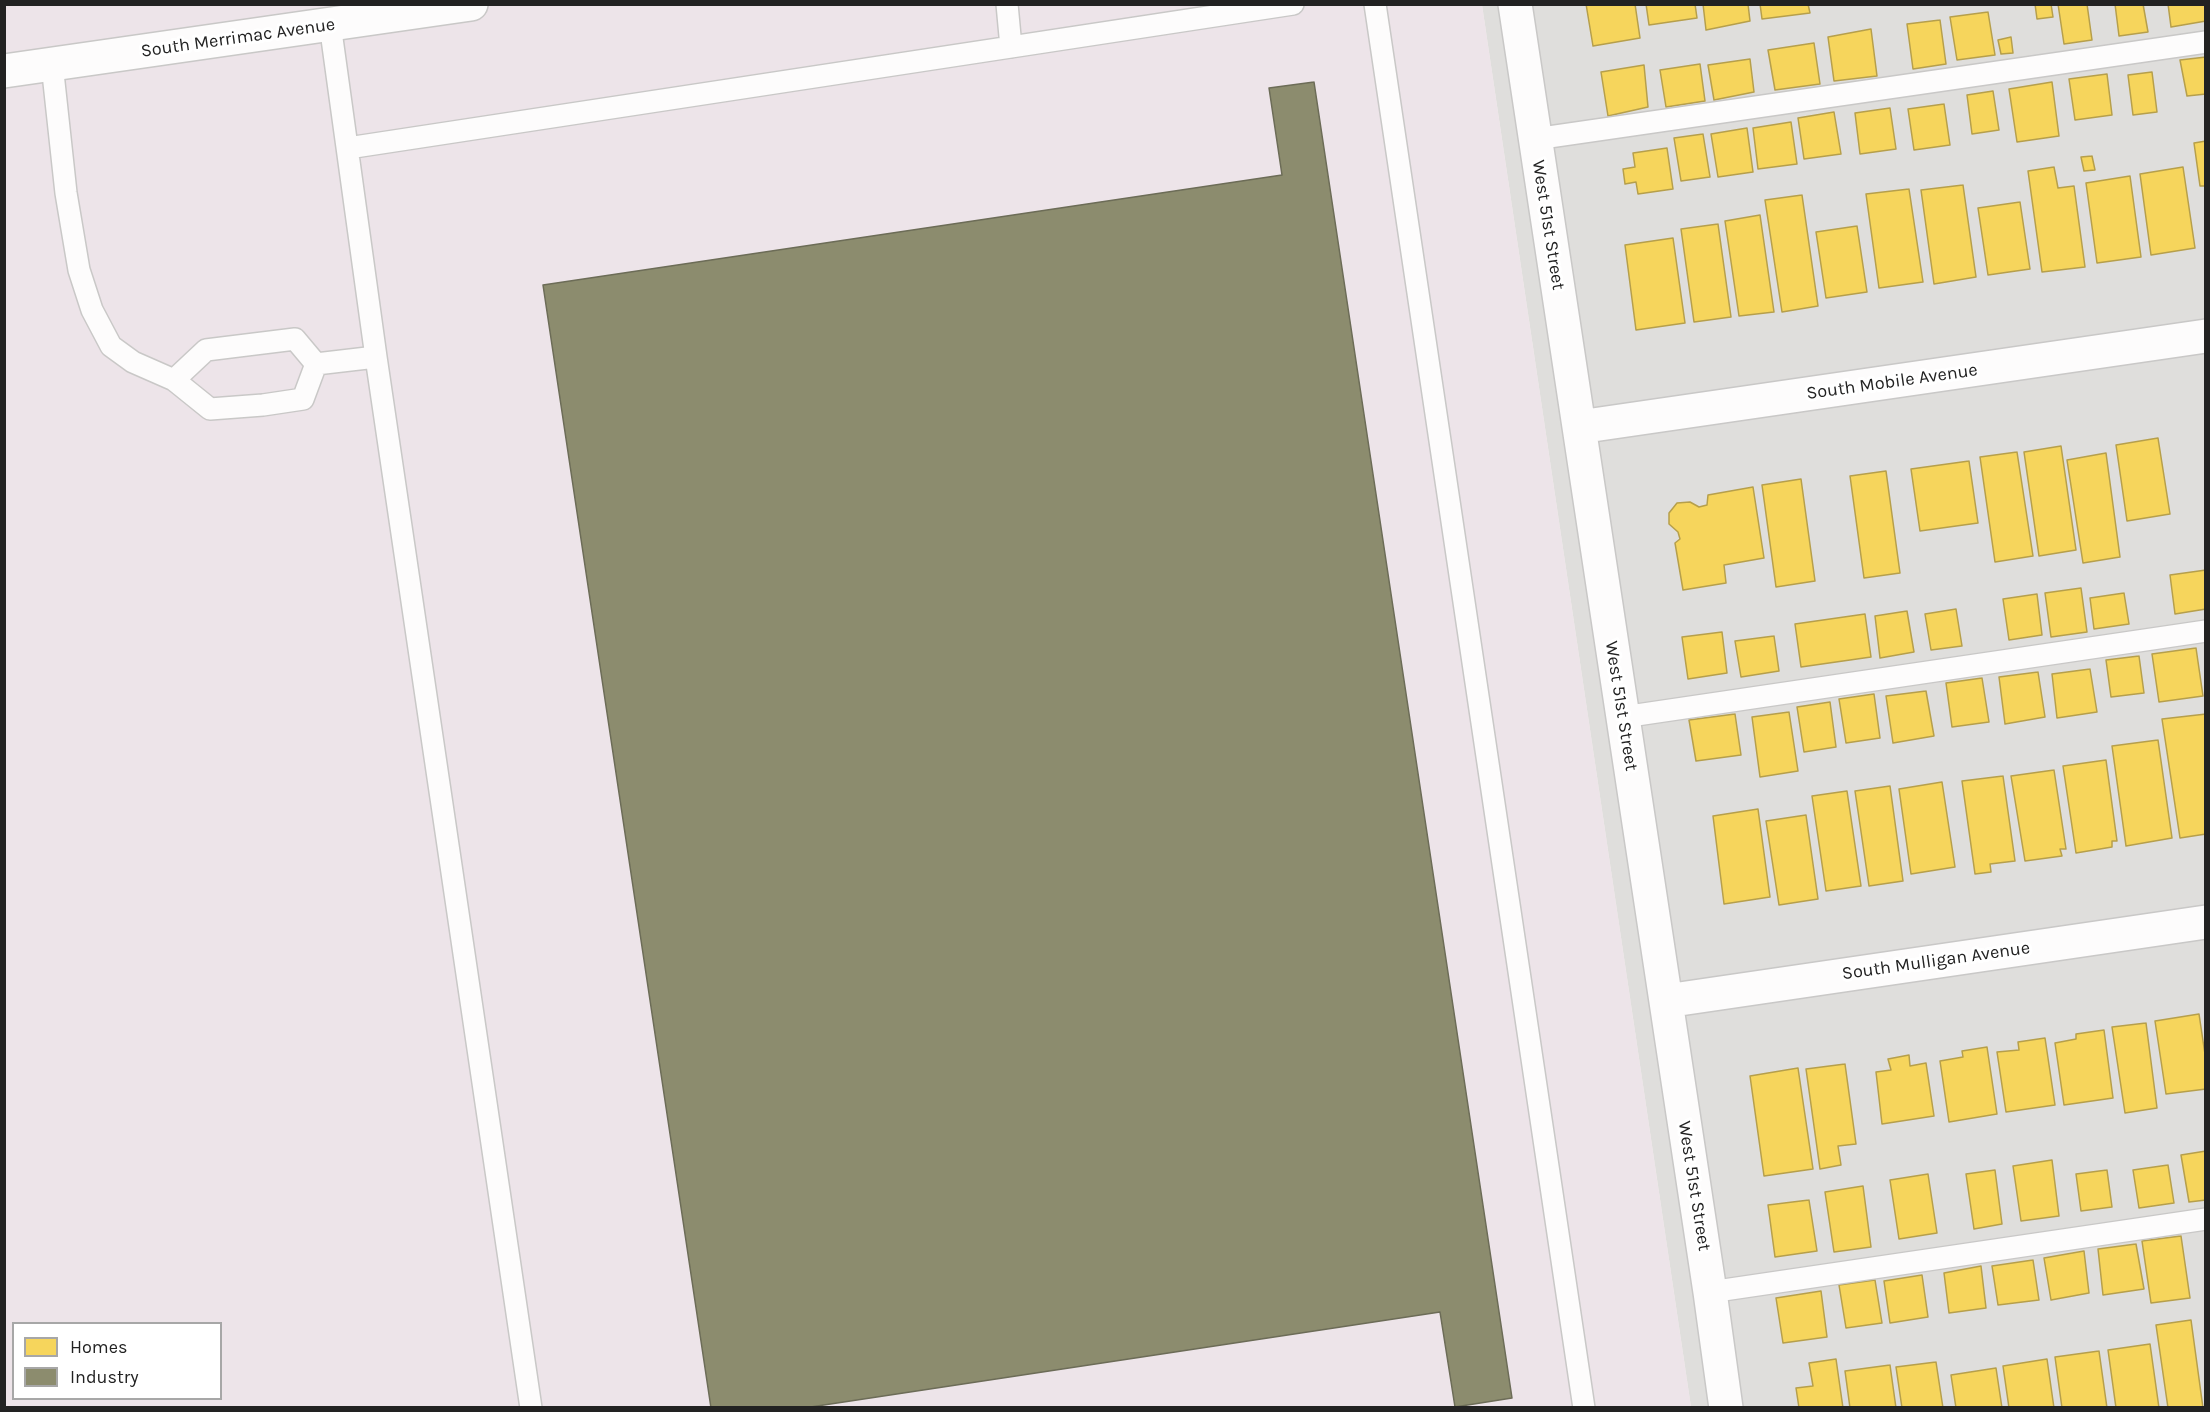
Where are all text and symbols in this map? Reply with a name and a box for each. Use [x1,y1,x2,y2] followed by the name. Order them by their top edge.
[139,14,337,62] street label: South Merrimac Avenue
[1527,158,1569,292] street label: West 51st Street
[1805,359,1979,405] street label: South Mobile Avenue
[1600,639,1642,773] street label: West 51st Street
[1841,937,2031,985] street label: South Mulligan Avenue
[1673,1119,1715,1253] street label: West 51st Street
[12,1322,222,1400] legend
[70,1336,127,1358] text: Homes
[70,1366,139,1388] text: Industry

